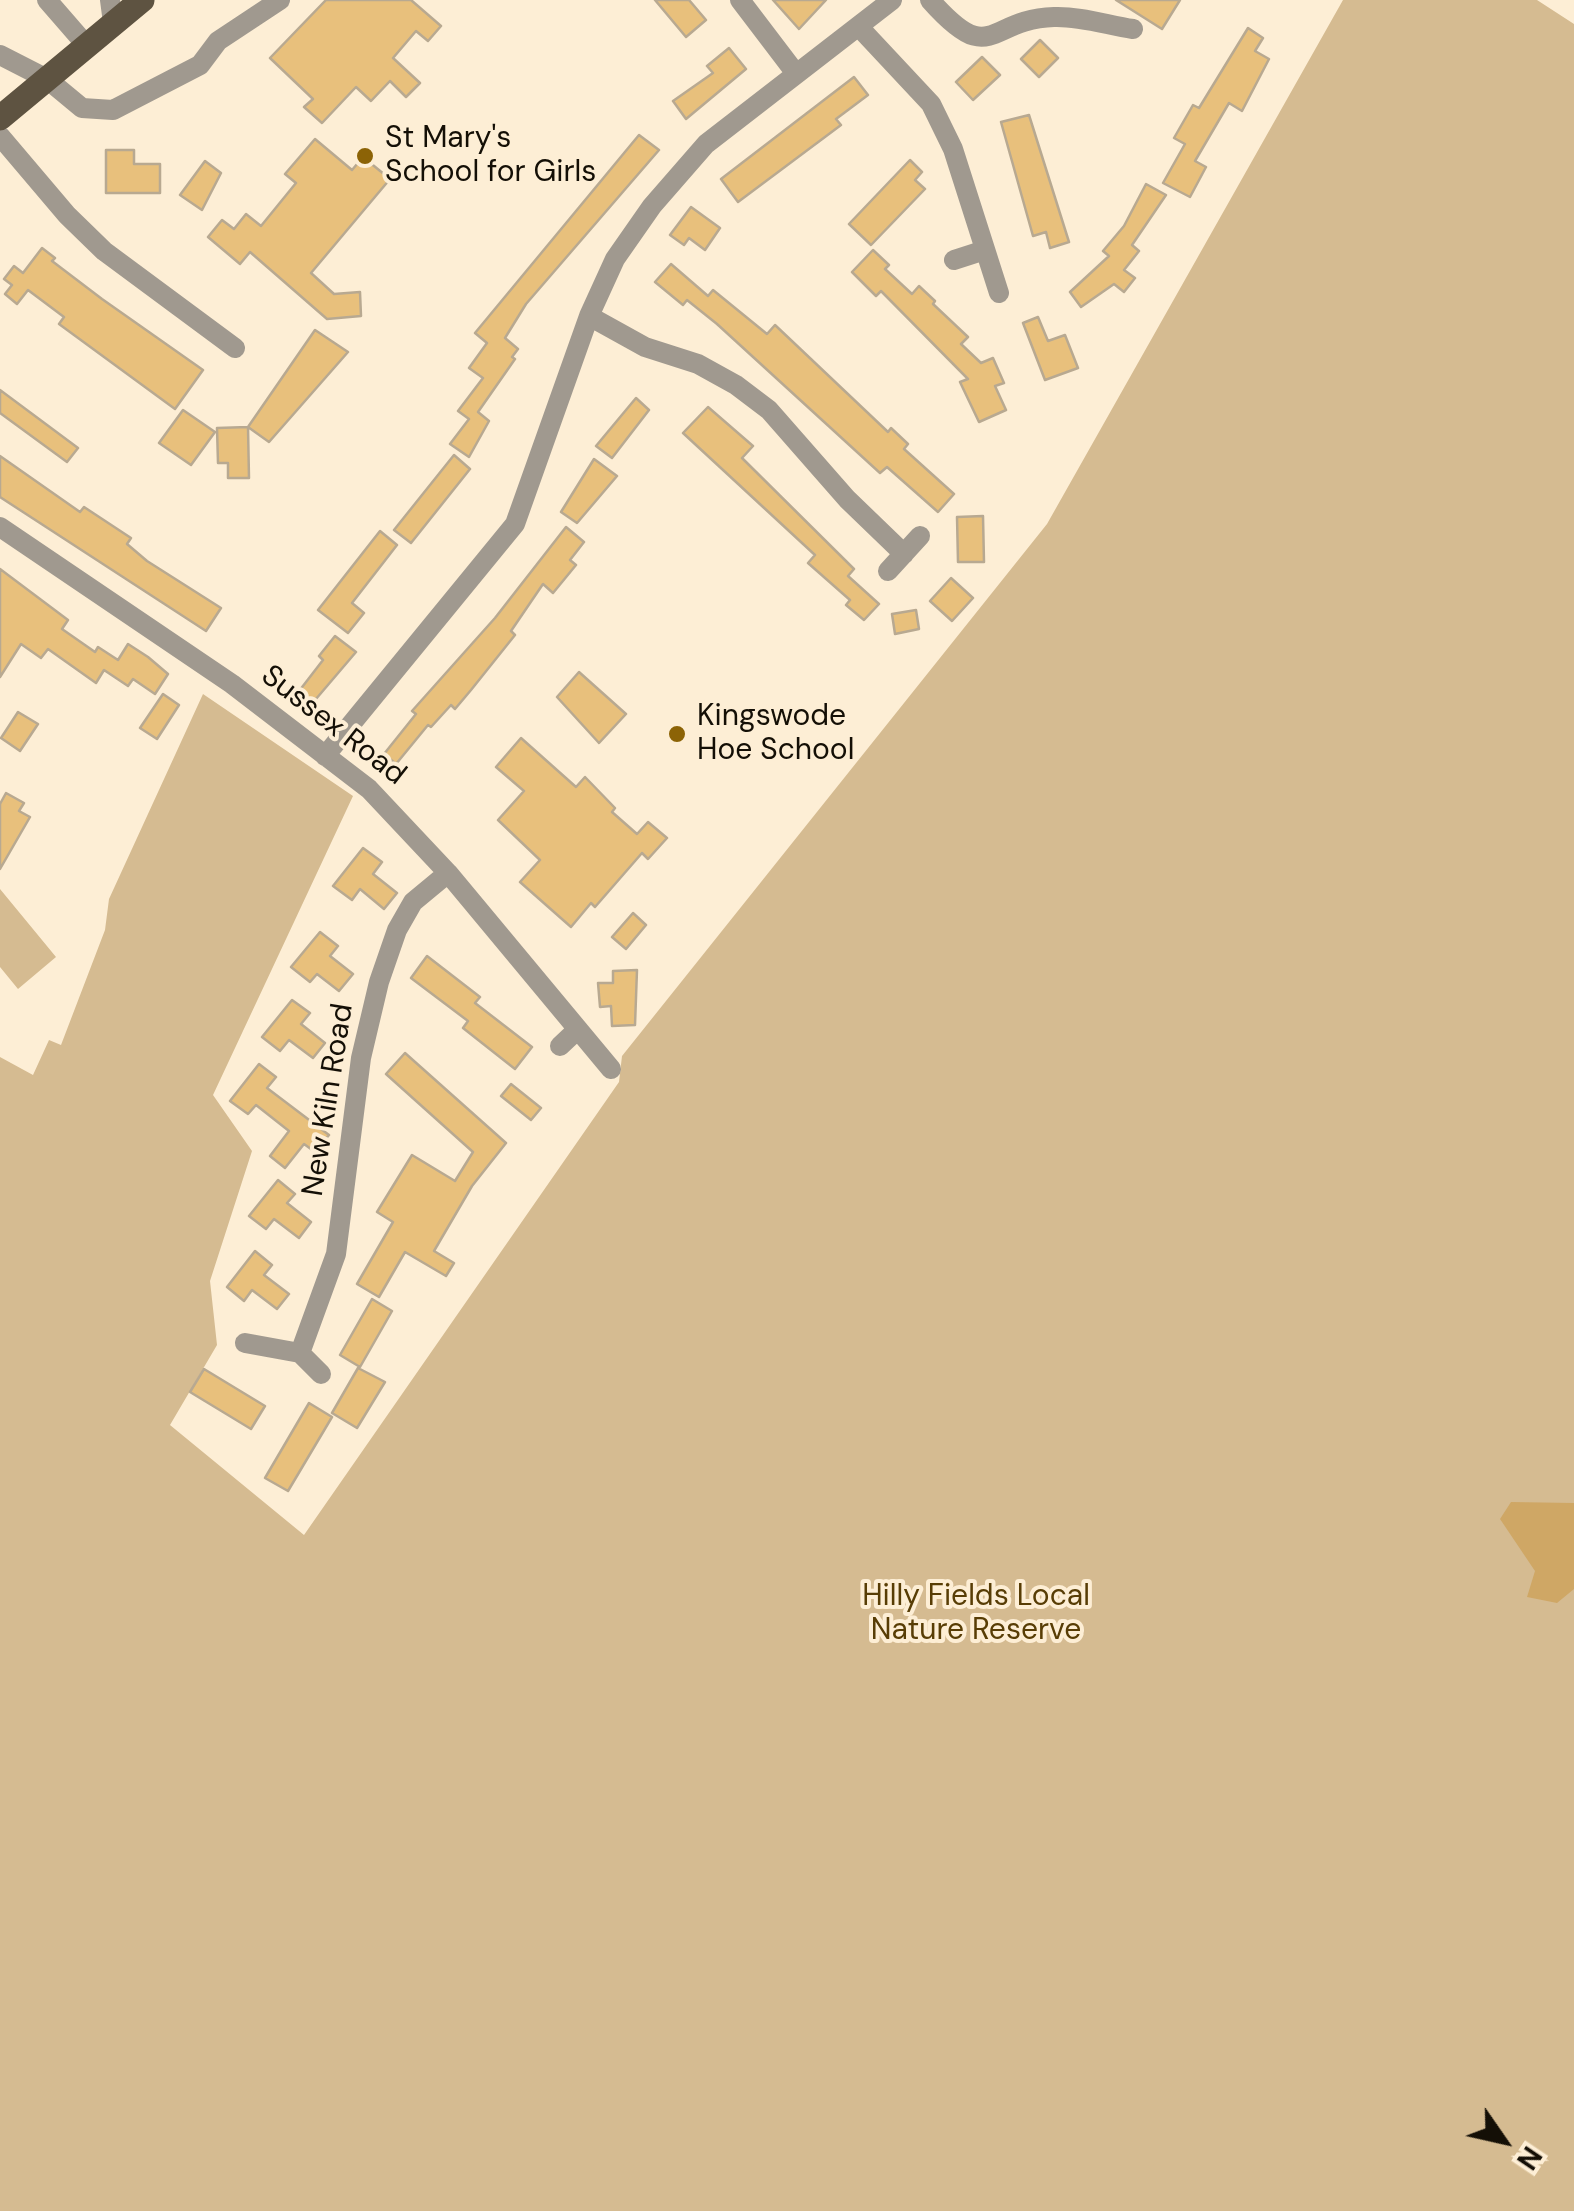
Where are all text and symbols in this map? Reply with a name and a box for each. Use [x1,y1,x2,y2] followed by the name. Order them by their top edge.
[385,121,596,192] place label: St Mary's School for Girls
[354,145,376,167] marker: St Mary's School for Girls
[253,658,413,794] street label: Sussex Road
[697,699,854,770] place label: Kingswode Hoe School
[666,723,688,745] marker: Kingswode Hoe School
[296,1001,362,1199] street label: New Kiln Road
[862,1579,1090,1650] park label: Hilly Fields Local Nature Reserve
[1454,2091,1554,2191] north arrow
[1508,2139,1550,2177] text: N

